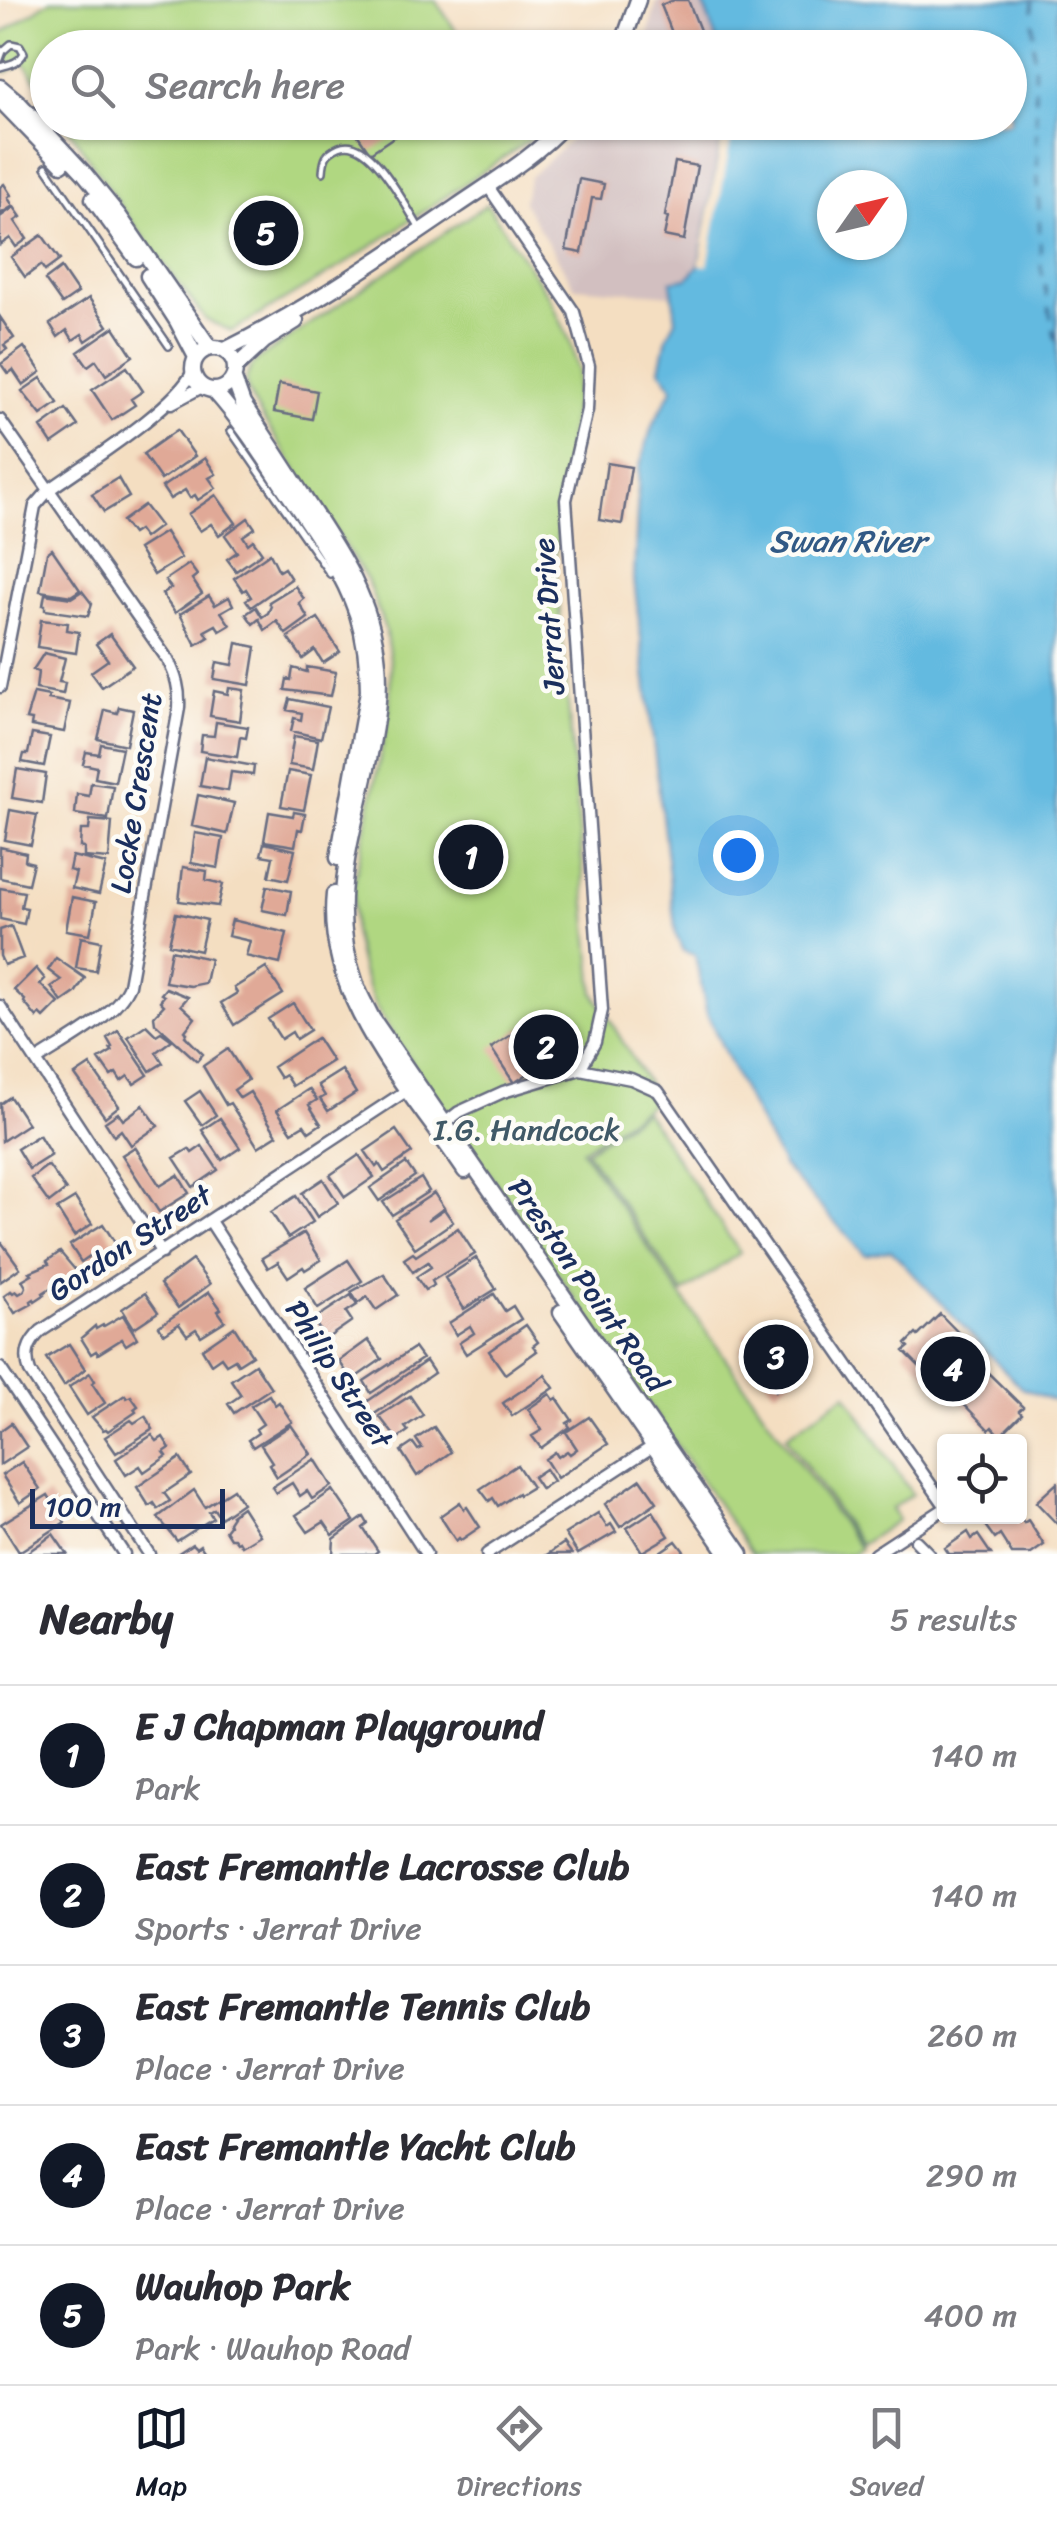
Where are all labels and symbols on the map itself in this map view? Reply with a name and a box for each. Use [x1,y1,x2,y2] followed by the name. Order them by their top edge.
[817,170,907,260] north arrow
[234,196,298,270] pin: 5
[769,513,931,570] water label: Swan River
[517,536,581,697] street label: Jerrat Drive
[94,689,178,897] street label: Locke Crescent
[438,820,504,894] pin: 1
[713,830,764,881] your location
[514,1010,578,1084] pin: 2
[433,1103,620,1157] park label: I.G. Handcock
[493,1166,684,1406] street label: Preston Point Road
[37,1168,225,1317] street label: Gordon Street
[270,1288,409,1461] street label: Philip Street
[744,1320,808,1394] pin: 3
[920,1332,986,1406] pin: 4
[30,1484,225,1528] scale bar

